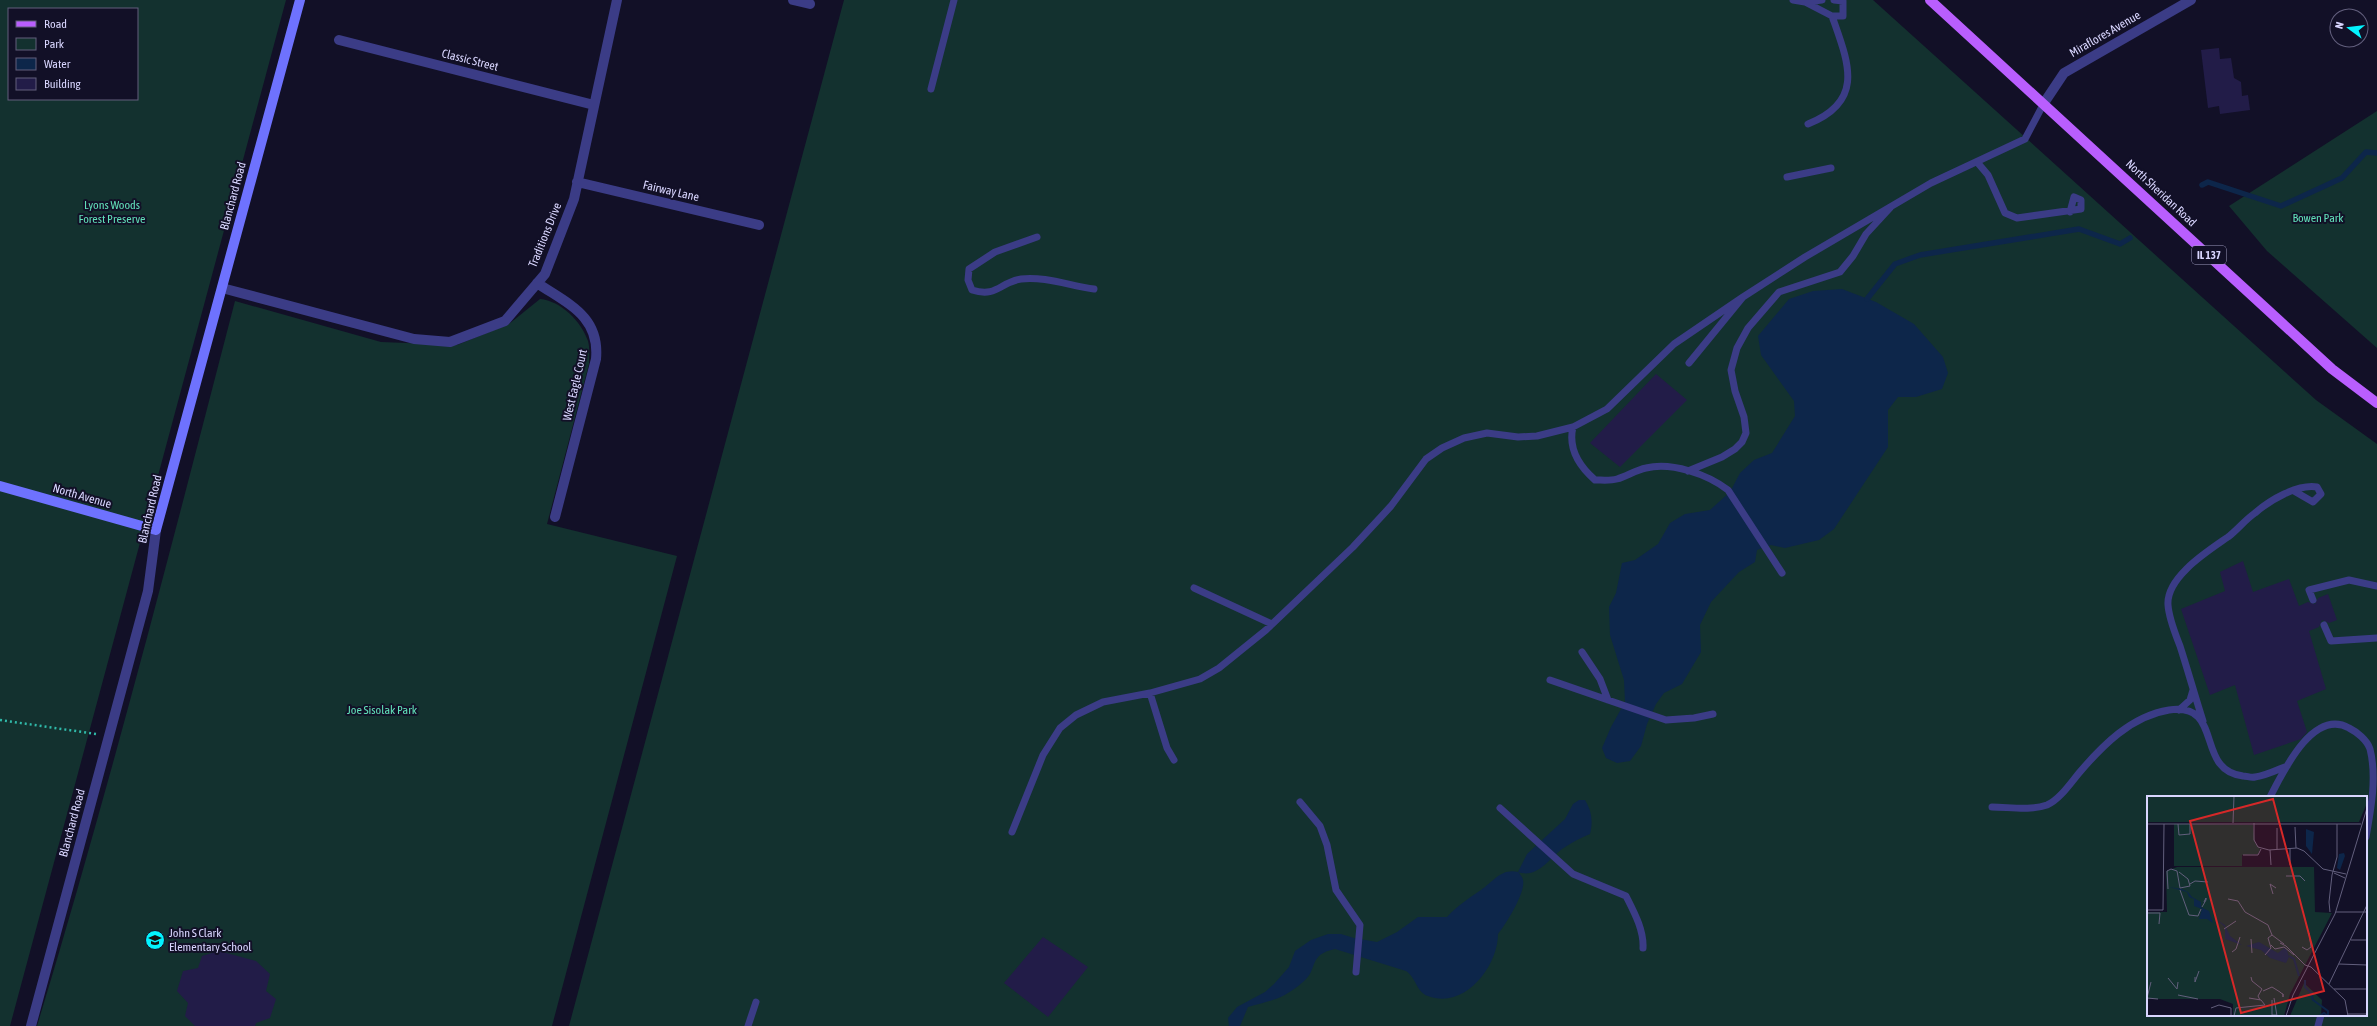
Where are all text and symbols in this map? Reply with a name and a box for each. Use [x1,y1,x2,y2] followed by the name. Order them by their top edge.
[8,8,138,100] legend
[2067,8,2143,60] street label: Miraflores Avenue
[2329,8,2369,48] north arrow
[44,17,67,31] text: Road
[2333,21,2346,30] text: N
[44,37,65,51] text: Park
[440,46,500,74] street label: Classic Street
[44,57,71,71] text: Water
[44,77,82,91] text: Building
[2123,157,2199,229] street label: North Sheridan Road
[217,160,249,232] street label: Blanchard Road
[642,178,700,204] street label: Fairway Lane
[79,198,145,226] park label: Lyons Woods Forest Preserve
[526,201,564,269] street label: Traditions Drive
[2292,211,2344,225] park label: Bowen Park
[2192,246,2226,264] road number: IL 137
[560,347,590,422] street label: West Eagle Court
[135,473,165,545] street label: Blanchard Road
[51,481,113,511] street label: North Avenue
[347,703,418,717] park label: Joe Sisolak Park
[56,787,88,859] street label: Blanchard Road
[2147,796,2367,1016] inset map
[169,926,252,954] place label: John S Clark Elementary School
[144,929,166,951] school or university icon: John S Clark Elementary School

